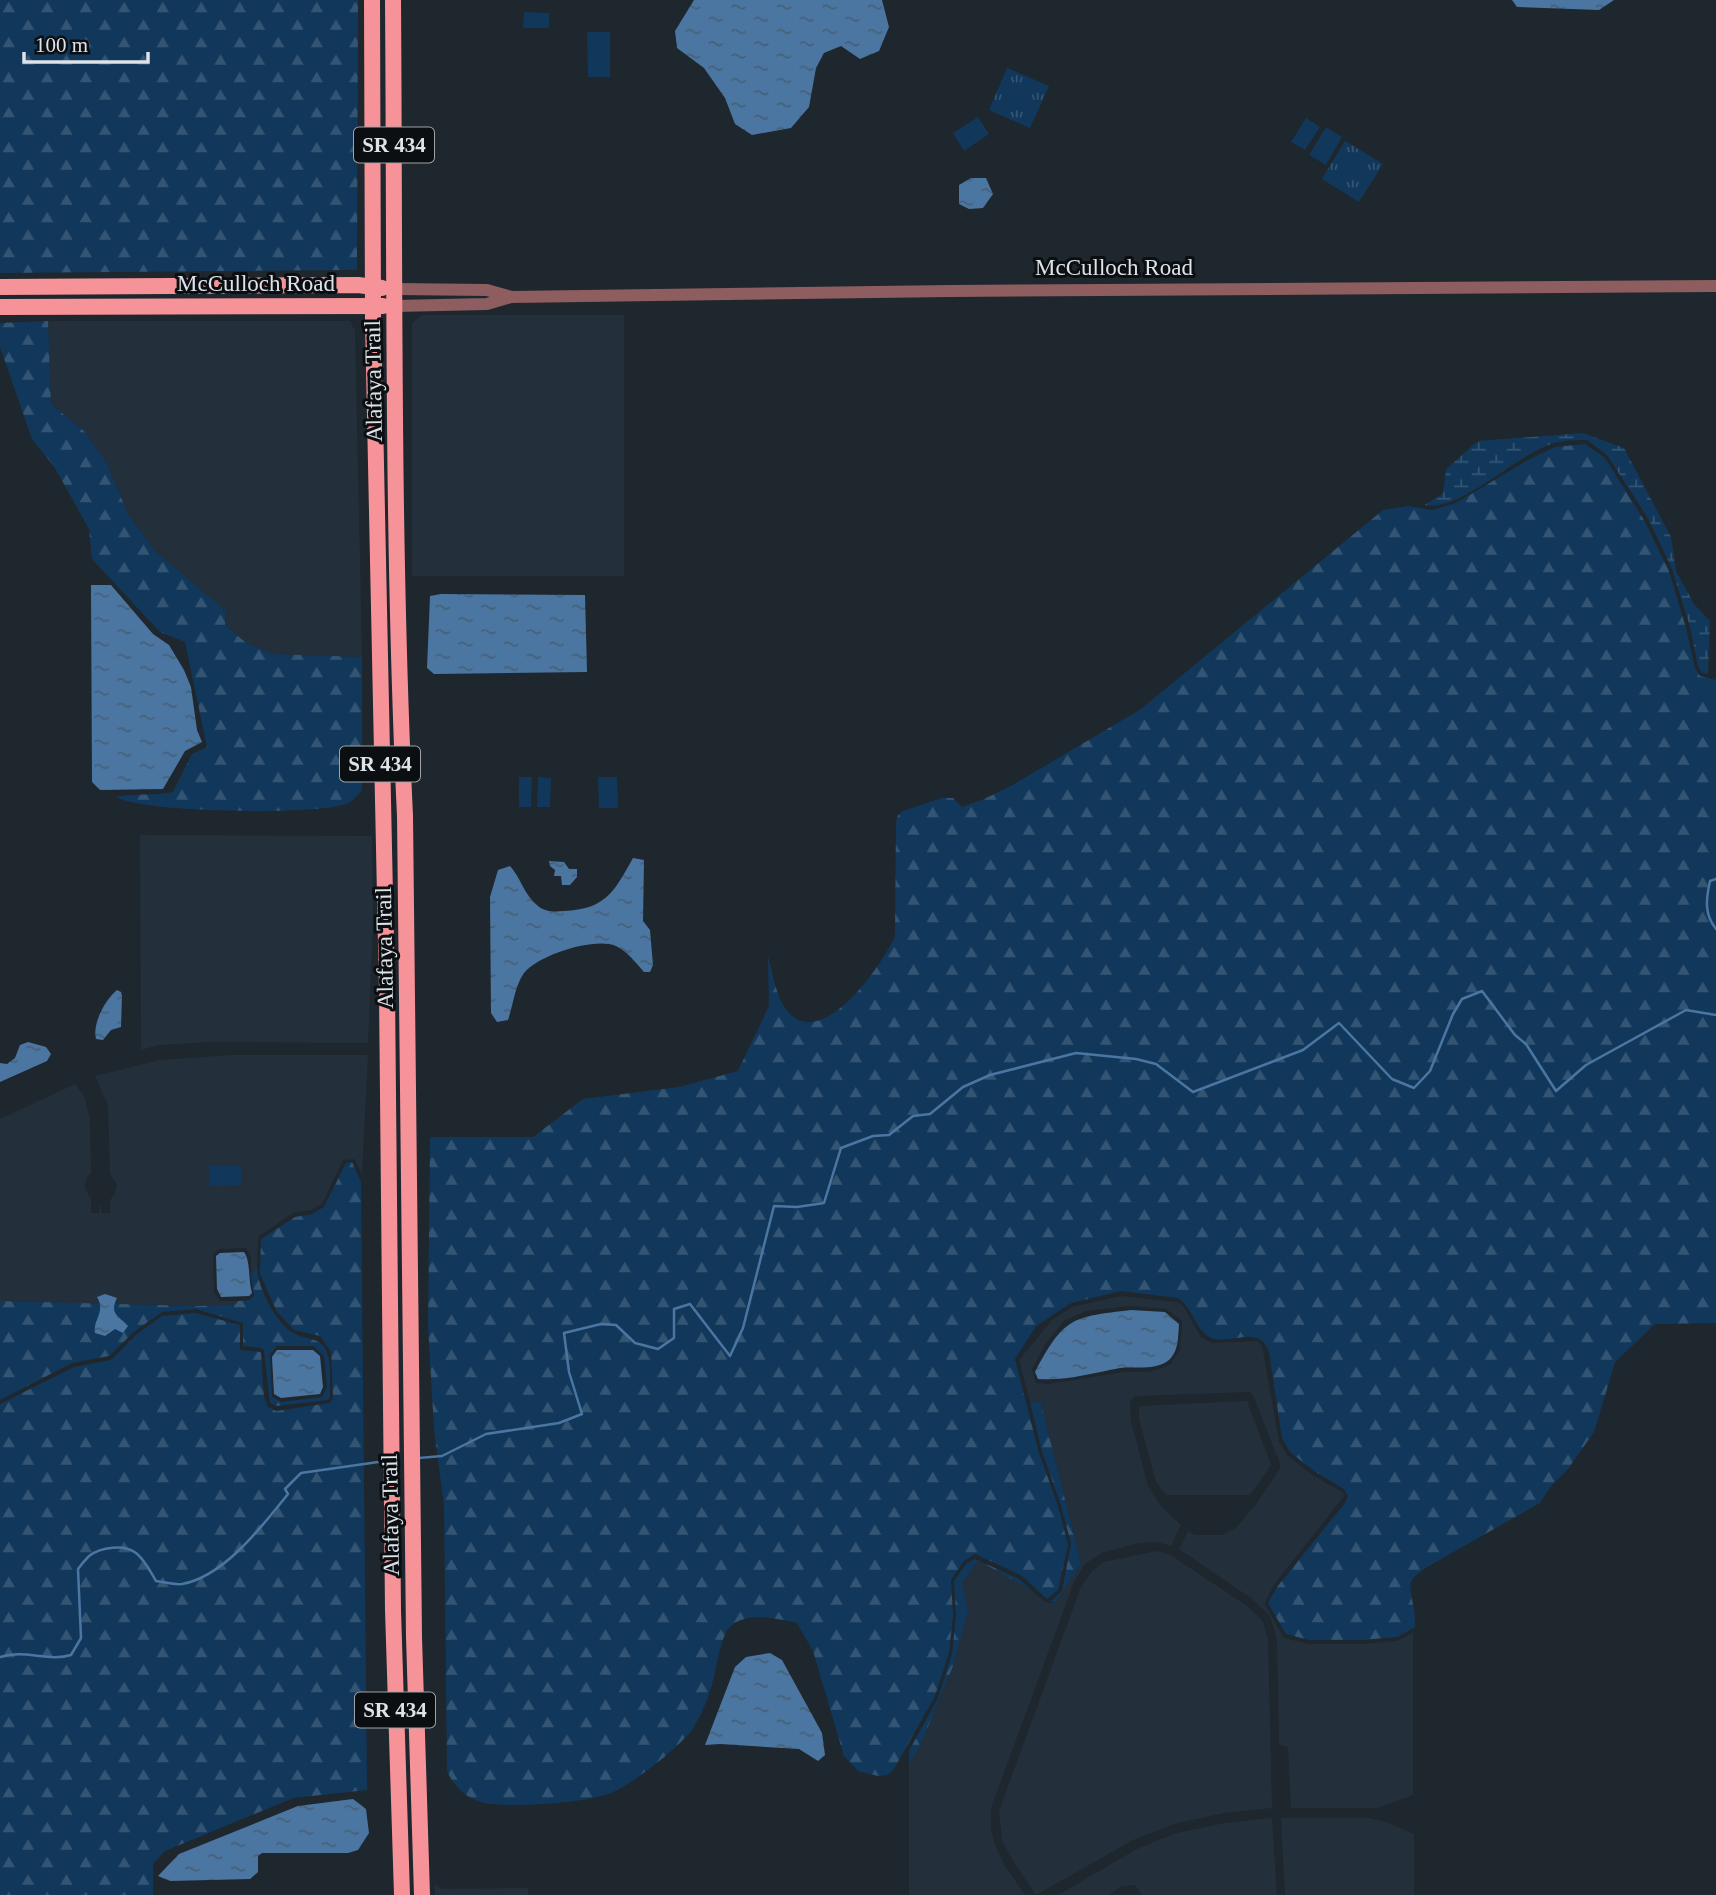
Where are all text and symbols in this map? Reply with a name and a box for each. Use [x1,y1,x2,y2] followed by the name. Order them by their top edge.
[24,21,149,65] scale bar
[35,33,88,57] text: 100 m
[354,128,434,162] road number: SR 434
[1035,255,1193,280] street label: McCulloch Road
[177,271,335,296] street label: McCulloch Road
[360,320,387,442] street label: Alafaya Trail
[340,746,420,782] road number: SR 434
[371,887,398,1009] street label: Alafaya Trail
[377,1454,404,1576] street label: Alafaya Trail
[355,1692,435,1728] road number: SR 434

